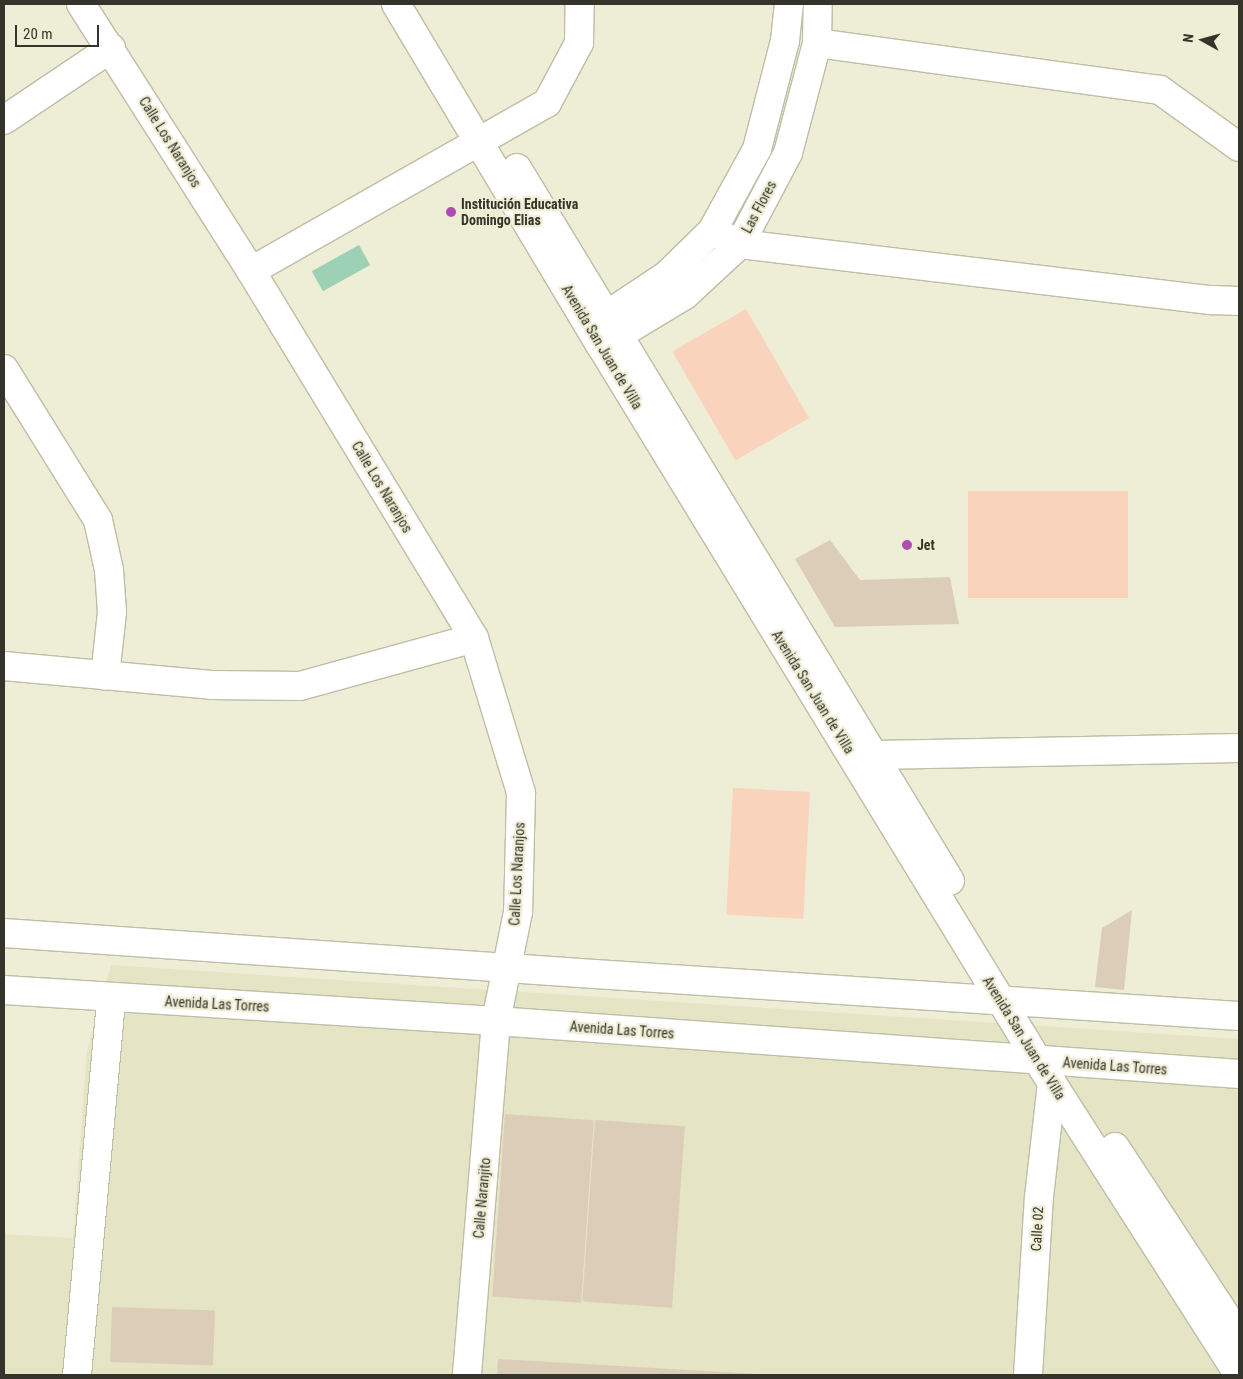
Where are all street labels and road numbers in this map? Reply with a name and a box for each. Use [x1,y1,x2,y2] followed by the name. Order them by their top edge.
[135,94,205,190] street label: Calle Los Naranjos
[738,178,780,236] street label: Las Flores
[558,282,646,412] street label: Avenida San Juan de Villa
[348,438,416,536] street label: Calle Los Naranjos
[768,627,858,757] street label: Avenida San Juan de Villa
[506,822,528,926] street label: Calle Los Naranjos
[979,973,1069,1103] street label: Avenida San Juan de Villa
[164,993,270,1015] street label: Avenida Las Torres
[569,1018,675,1042] street label: Avenida Las Torres
[1062,1054,1168,1078] street label: Avenida Las Torres
[470,1157,494,1239] street label: Calle Naranjito
[1027,1206,1047,1252] street label: Calle 02

